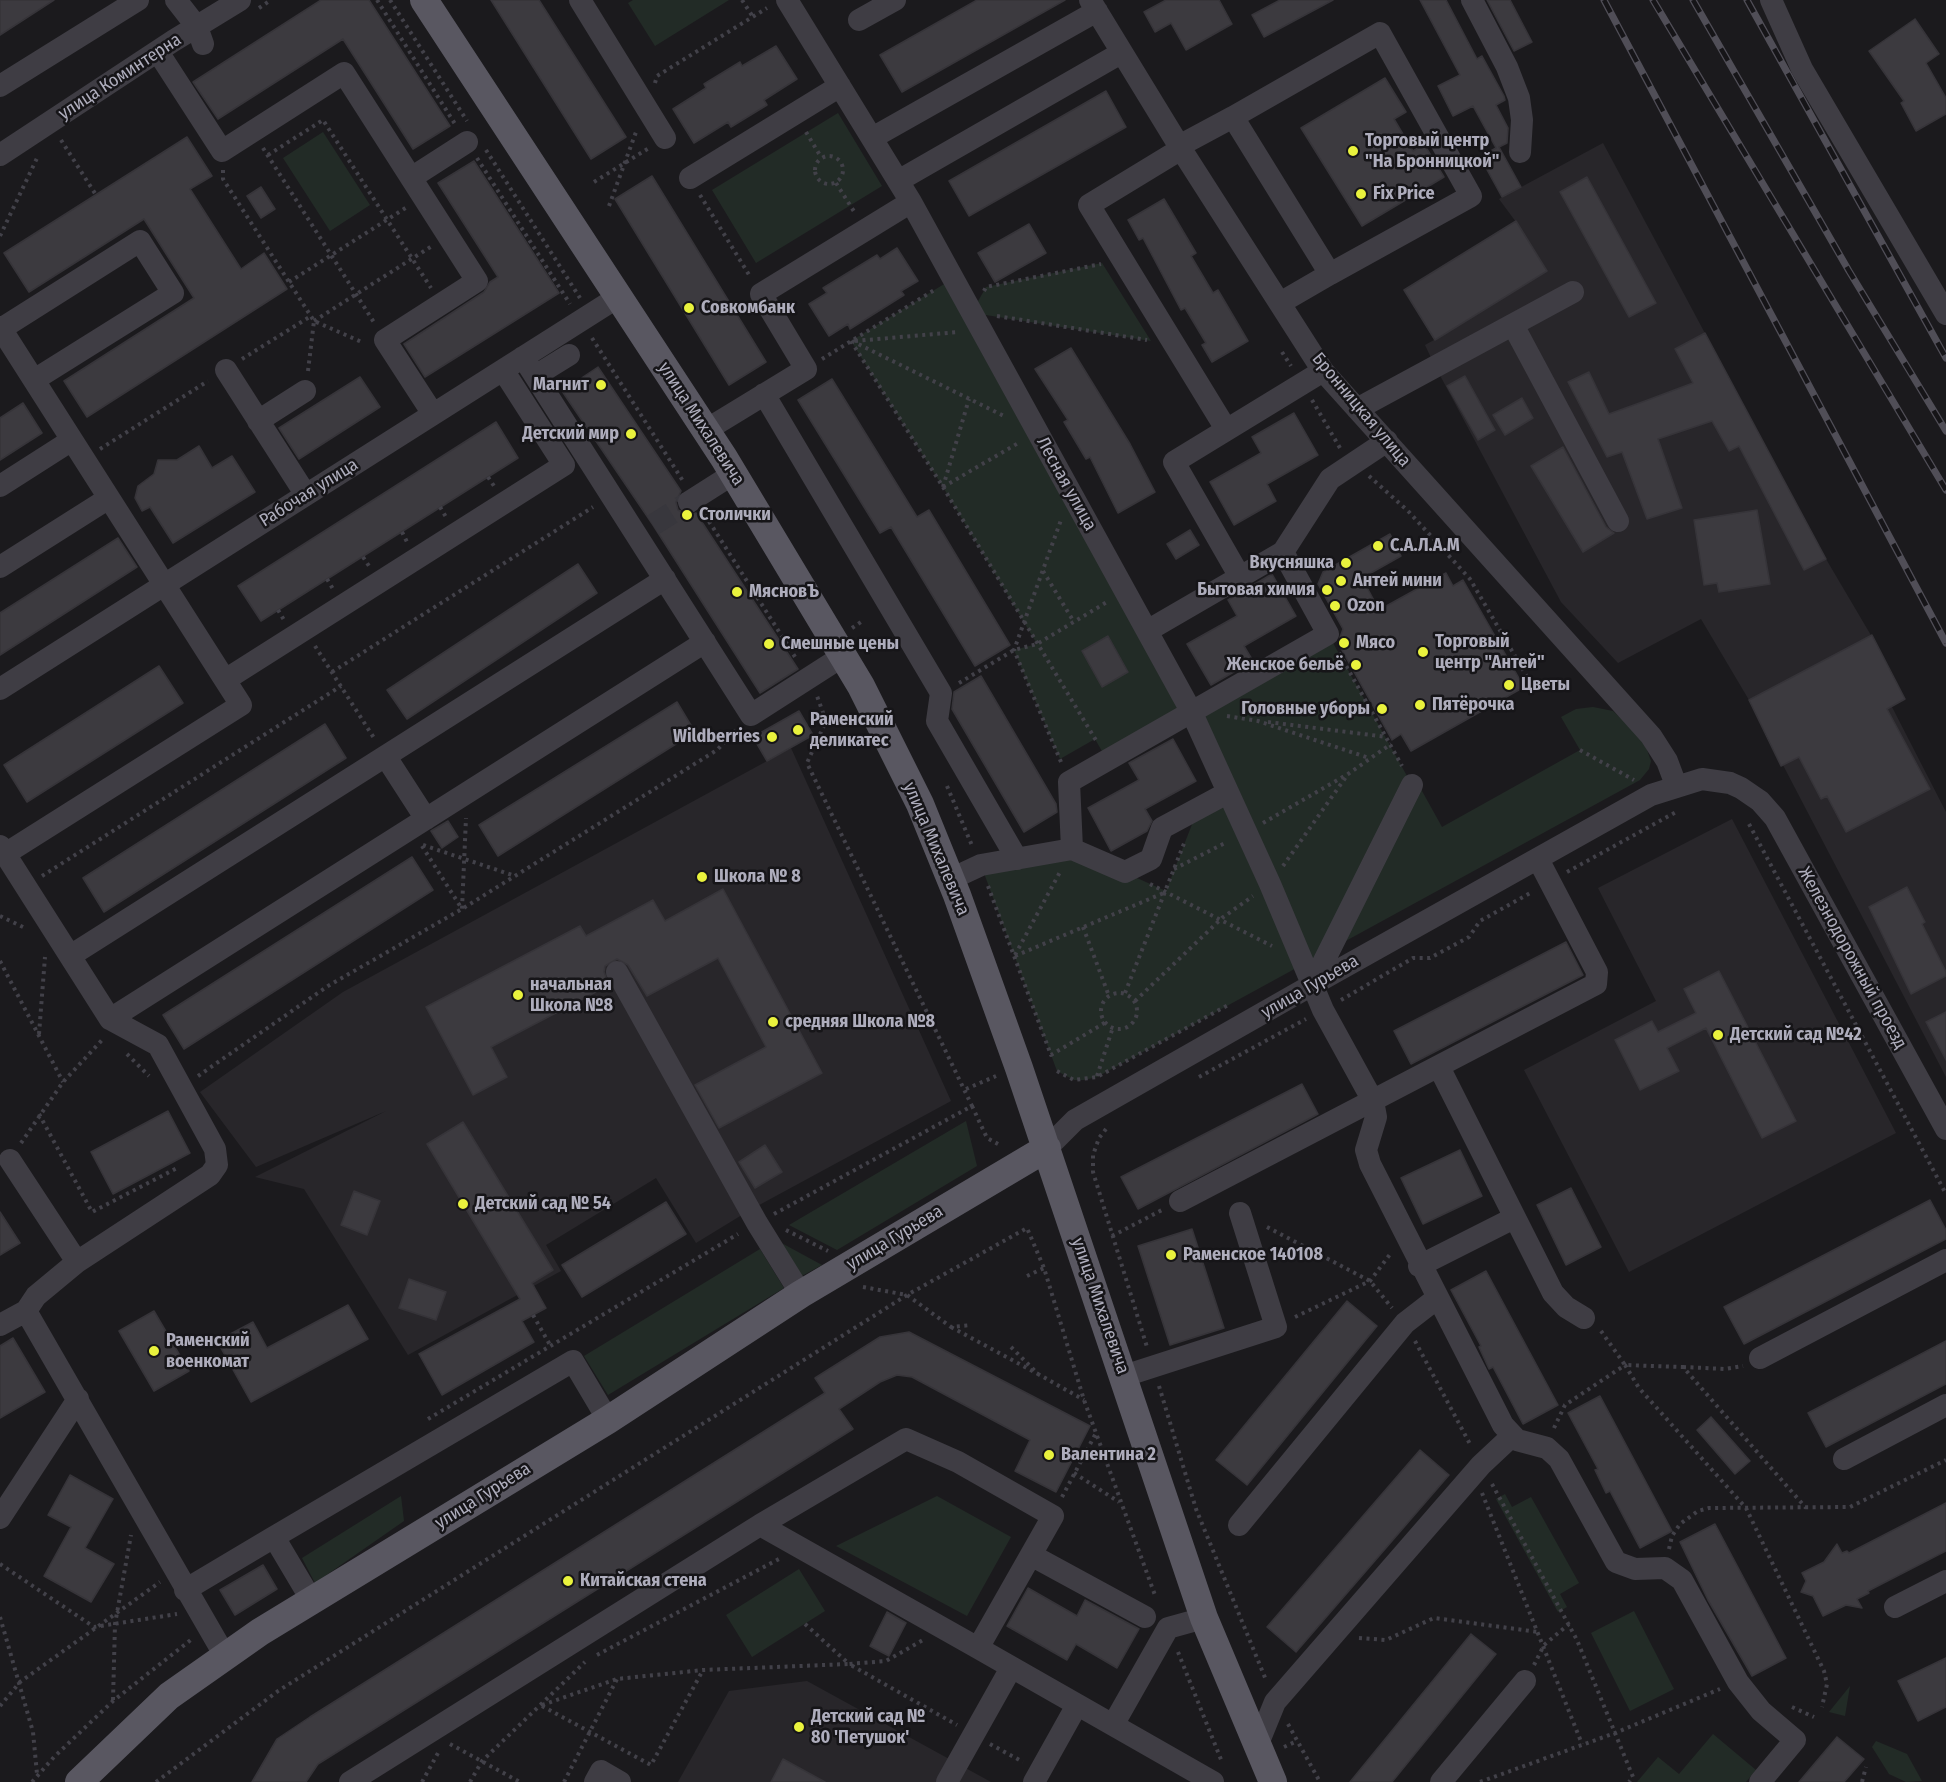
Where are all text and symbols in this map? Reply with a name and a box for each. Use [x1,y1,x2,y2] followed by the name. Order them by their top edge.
[55,29,185,125] street label: улица Коминтерна
[1365,130,1499,172] place label: Торговый центр "На Бронницкой"
[1346,144,1360,158] marker: Торговый центр "На Бронницкой"
[1373,183,1435,205] place label: Fix Price
[1354,187,1368,201] marker: Fix Price
[701,297,795,319] place label: Совкомбанк
[682,301,696,315] marker: Совкомбанк
[1307,349,1415,471] street label: Бронницкая улица
[653,358,749,490] street label: улица Михалевича
[533,374,589,396] place label: Магнит
[594,378,608,392] marker: Магнит
[522,423,619,445] place label: Детский мир
[624,427,638,441] marker: Детский мир
[1031,433,1101,535] street label: Лесная улица
[256,454,362,532] street label: Рабочая улица
[699,504,771,526] place label: Столички
[680,508,694,522] marker: Столички
[1390,535,1460,557] place label: С.А.Л.А.М
[1371,539,1385,553] marker: С.А.Л.А.М
[1250,552,1334,574] place label: Вкусняшка
[1339,556,1353,570] marker: Вкусняшка
[1353,570,1442,592] place label: Антей мини
[1334,574,1348,588] marker: Антей мини
[1197,579,1315,601] place label: Бытовая химия
[749,581,819,603] place label: МясновЪ
[1320,583,1334,597] marker: Бытовая химия
[730,585,744,599] marker: МясновЪ
[1347,595,1385,617] place label: Ozon
[1328,599,1342,613] marker: Ozon
[1435,631,1545,674] place label: Торговый центр "Антей"
[1356,632,1395,654] place label: Мясо
[781,633,899,655] place label: Смешные цены
[1337,636,1351,650] marker: Мясо
[762,637,776,651] marker: Смешные цены
[1416,645,1430,659] marker: Торговый центр "Антей"
[1226,654,1344,676] place label: Женское бельё
[1349,658,1363,672] marker: Женское бельё
[1521,674,1570,696] place label: Цветы
[1502,678,1516,692] marker: Цветы
[1432,694,1514,716] place label: Пятёрочка
[1241,698,1370,720] place label: Головные уборы
[1413,698,1427,712] marker: Пятёрочка
[1375,702,1389,716] marker: Головные уборы
[810,709,894,752] place label: Раменский деликатес
[791,723,805,737] marker: Раменский деликатес
[673,726,760,748] place label: Wildberries
[765,730,779,744] marker: Wildberries
[898,779,974,919] street label: улица Михалевича
[1793,863,1911,1053] street label: Железнодорожный проезд
[714,866,801,888] place label: Школа № 8
[695,870,709,884] marker: Школа № 8
[1258,950,1362,1024] street label: улица Гурьева
[530,974,613,1016] place label: начальная Школа №8
[511,988,525,1002] marker: начальная Школа №8
[785,1011,935,1033] place label: средняя Школа №8
[766,1015,780,1029] marker: средняя Школа №8
[1730,1024,1862,1046] place label: Детский сад №42
[1711,1028,1725,1042] marker: Детский сад №42
[475,1193,611,1215] place label: Детский сад № 54
[456,1197,470,1211] marker: Детский сад № 54
[843,1201,947,1275] street label: улица Гурьева
[1067,1235,1133,1377] street label: улица Михалевича
[1183,1244,1323,1266] place label: Раменское 140108
[1164,1248,1178,1262] marker: Раменское 140108
[166,1330,250,1372] place label: Раменский военкомат
[147,1344,161,1358] marker: Раменский военкомат
[1061,1444,1156,1466] place label: Валентина 2
[1042,1448,1056,1462] marker: Валентина 2
[431,1458,535,1534] street label: улица Гурьева
[580,1570,707,1592] place label: Китайская стена
[561,1574,575,1588] marker: Китайская стена
[811,1706,925,1748] place label: Детский сад № 80 'Петушок'
[792,1720,806,1734] marker: Детский сад № 80 'Петушок'

